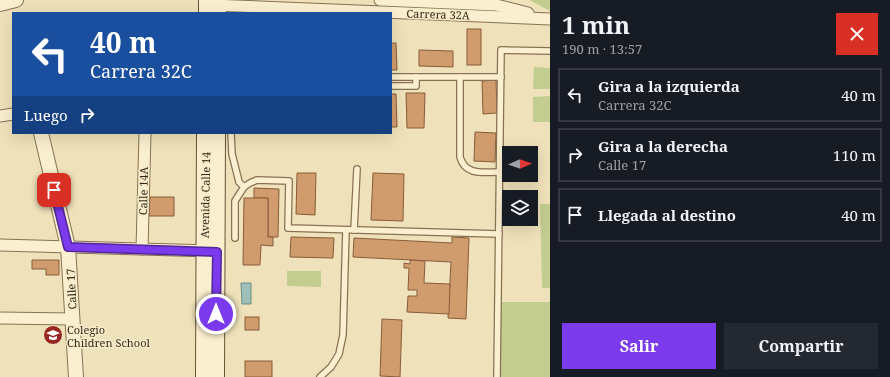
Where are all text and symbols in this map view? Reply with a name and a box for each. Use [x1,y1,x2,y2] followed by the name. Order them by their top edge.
[406,5,470,23] street label: Carrera 32A
[562,8,630,41] text: 1 min
[836,13,878,55] button: close
[90,23,157,61] text: 40 m
[24,28,76,80] icon: left
[562,40,642,58] text: 190 m · 13:57
[90,59,192,83] text: Carrera 32C
[598,76,740,96] text: Gira a la izquierda
[564,84,586,106] icon: left
[841,85,876,105] text: 40 m
[598,96,672,114] text: Carrera 32C
[76,104,98,126] icon: right
[24,105,68,125] text: Luego
[598,136,728,156] text: Gira a la derecha
[564,144,586,166] icon: right
[833,145,876,165] text: 110 m
[502,146,538,182] north arrow
[502,146,538,226] map controls
[197,152,213,238] street label: Avenida Calle 14
[598,156,646,174] text: Calle 17
[135,166,151,215] street label: Calle 14A
[37,173,71,207] pin
[43,179,65,201] icon: arrive
[502,190,538,226] button: layers
[564,204,586,226] icon: arrive
[598,205,736,225] text: Llegada al destino
[841,205,876,225] text: 40 m
[62,268,80,310] street label: Calle 17
[195,293,237,335] position arrow
[67,322,151,350] place label: Colegio Children School
[562,323,716,369] button: Salir
[724,323,878,369] button: Compartir
[42,324,64,346] school or university icon: Colegio Children School

